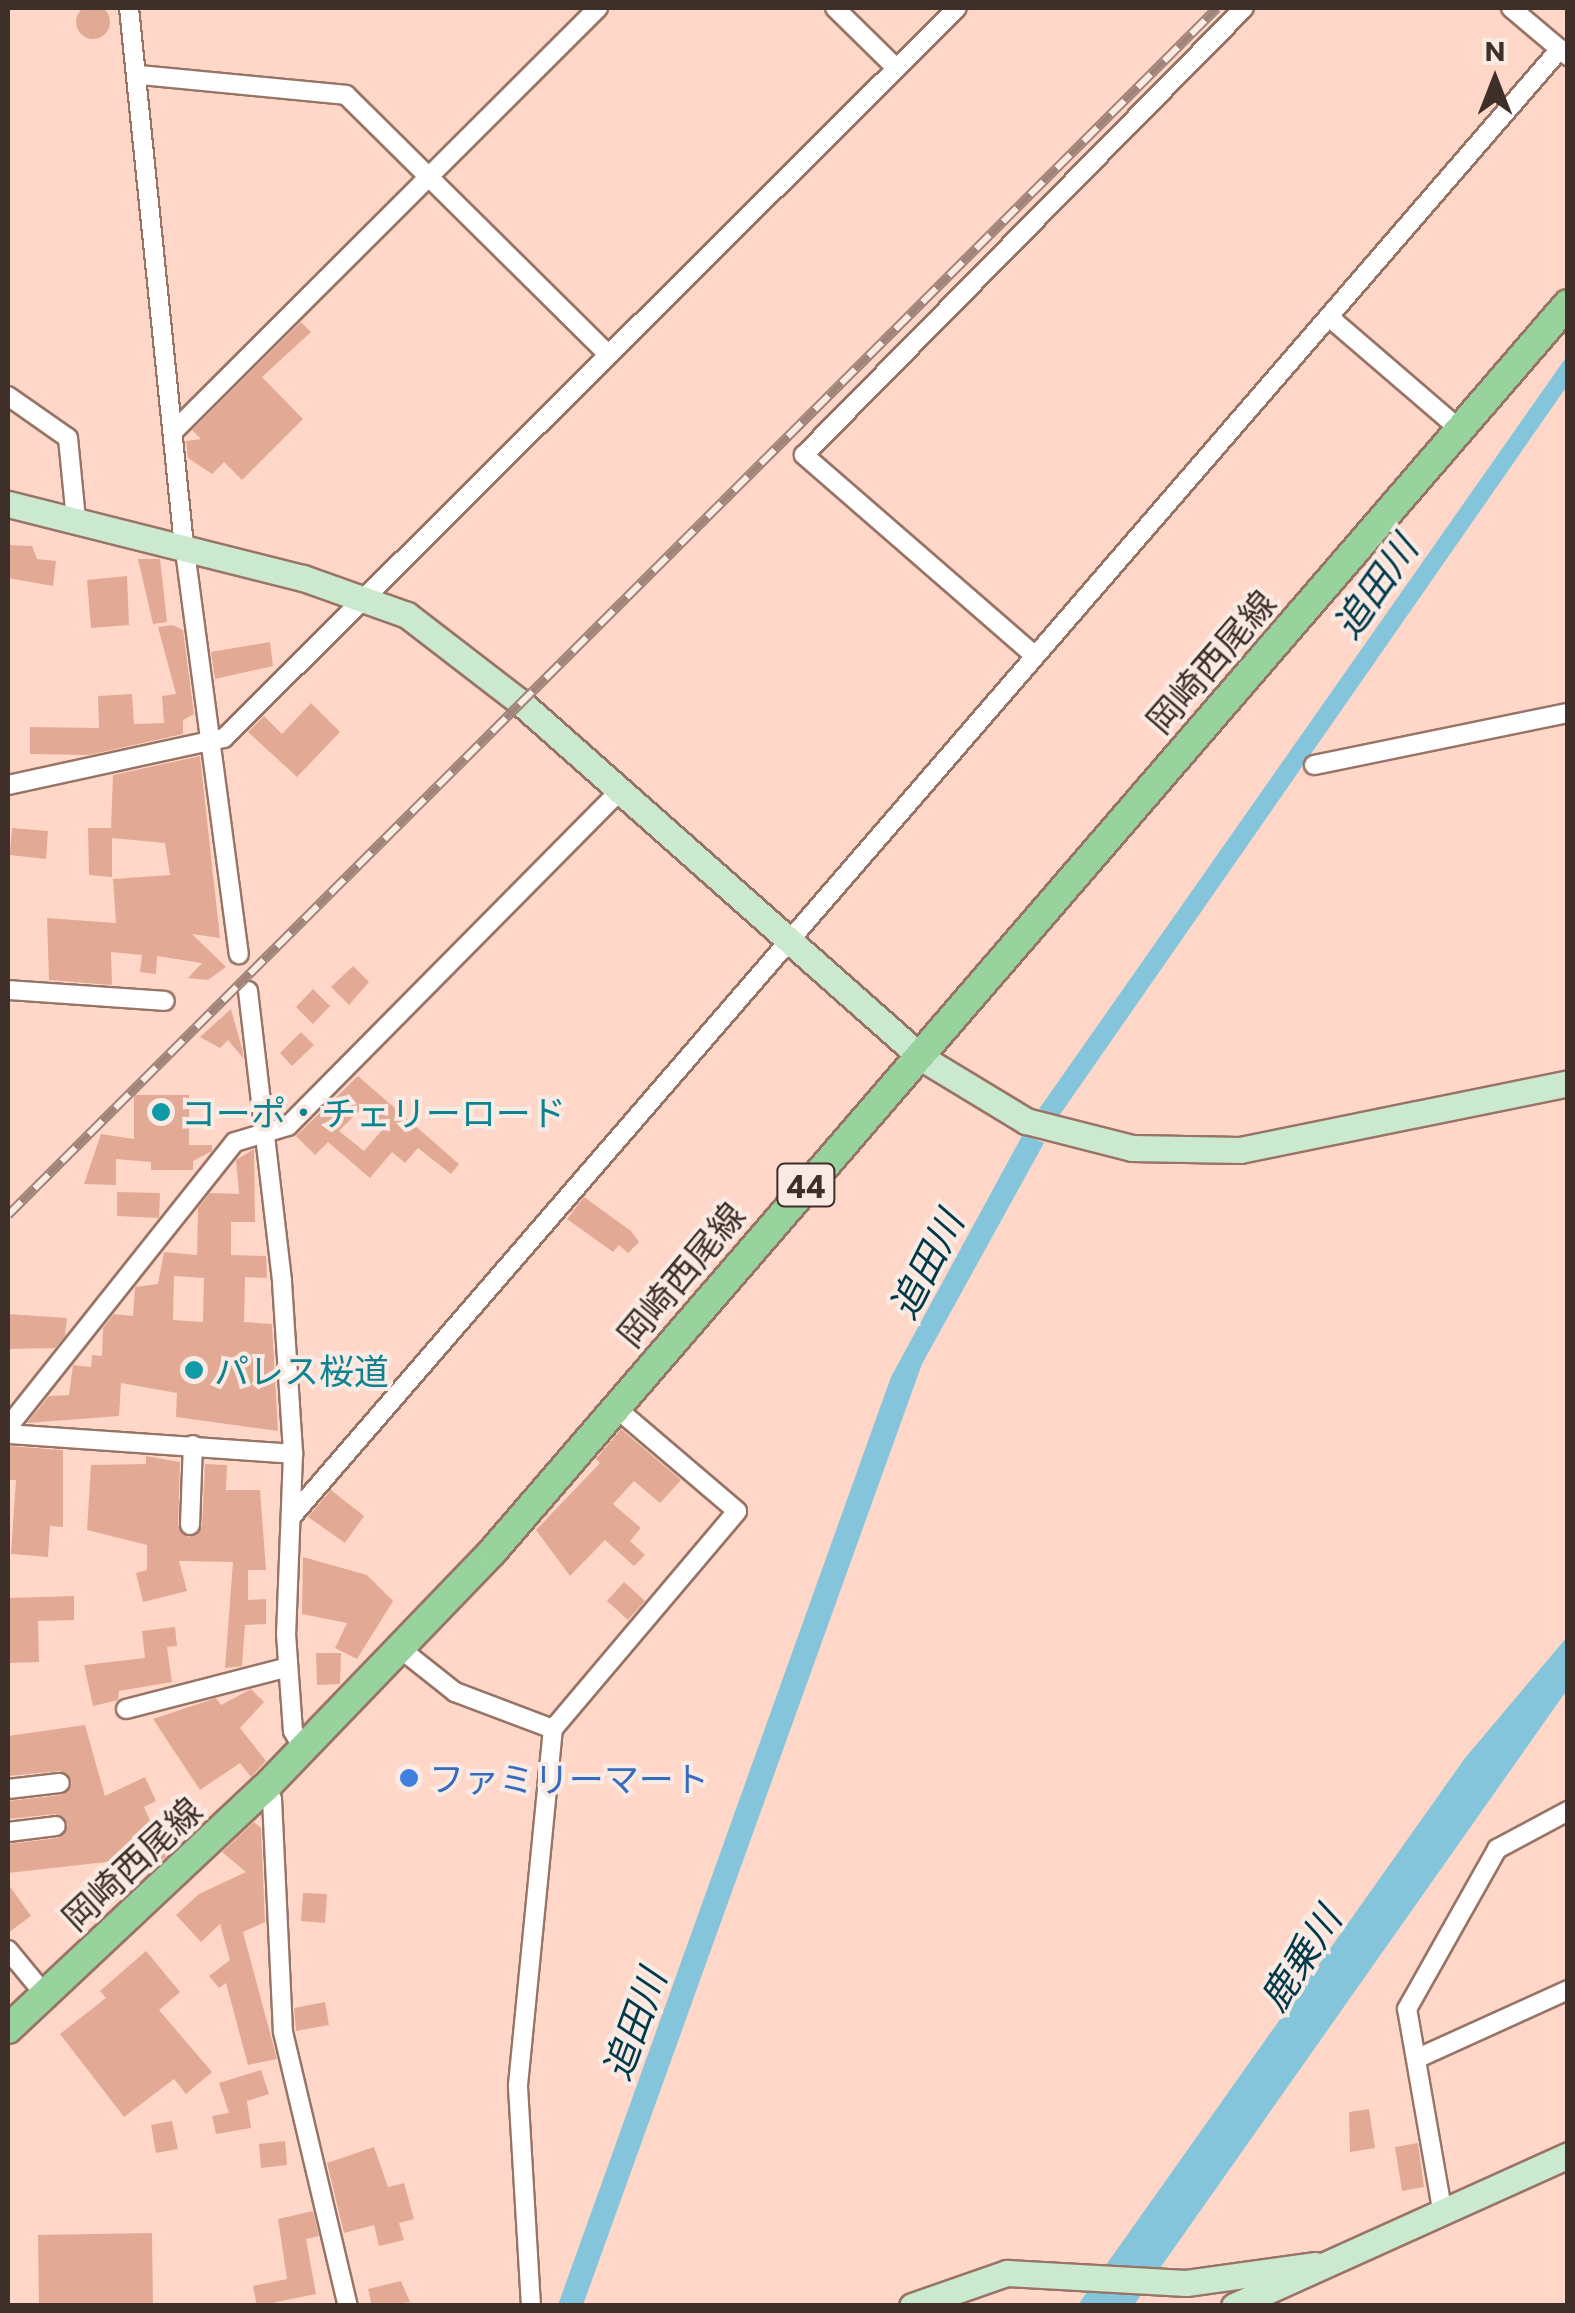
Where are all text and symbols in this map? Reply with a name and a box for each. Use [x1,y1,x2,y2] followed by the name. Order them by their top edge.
[1445,30,1545,130] north arrow
[1485,33,1506,67] text: N
[1323,526,1425,646] water label: 追田川
[1137,581,1283,741] street label: 岡崎西尾線
[181,1091,566,1133] place label: コーポ・チェリーロード
[150,1101,172,1123] marker: コーポ・チェリーロード
[776,1158,836,1212] road number: 44
[608,1193,752,1355] street label: 岡崎西尾線
[879,1203,971,1325] water label: 追田川
[214,1349,389,1391] place label: パレス桜道
[183,1359,205,1381] marker: パレス桜道
[429,1757,709,1799] place label: ファミリーマート
[398,1767,420,1789] marker: ファミリーマート
[53,1788,209,1938] street label: 岡崎西尾線
[1249,1898,1349,2018] water label: 鹿乗川
[592,1963,674,2085] water label: 追田川

